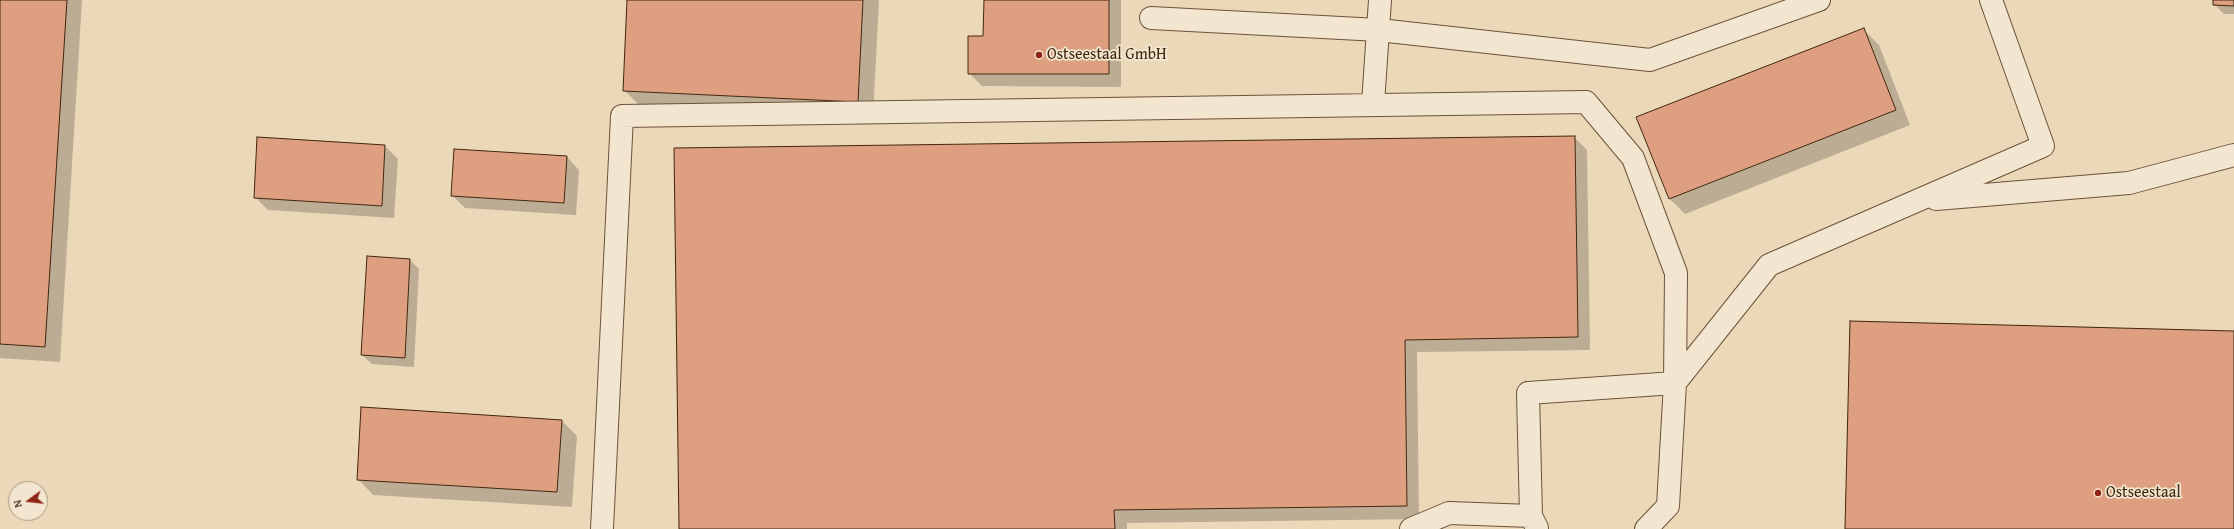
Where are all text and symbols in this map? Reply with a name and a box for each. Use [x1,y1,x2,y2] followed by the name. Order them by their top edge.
[1047,45,1167,65] place label: Ostseestaal GmbH
[1034,50,1044,60] marker: Ostseestaal GmbH
[8,481,48,521] north arrow
[2106,483,2181,503] place label: Ostseestaal
[2093,488,2103,498] marker: Ostseestaal
[9,498,26,509] text: N

